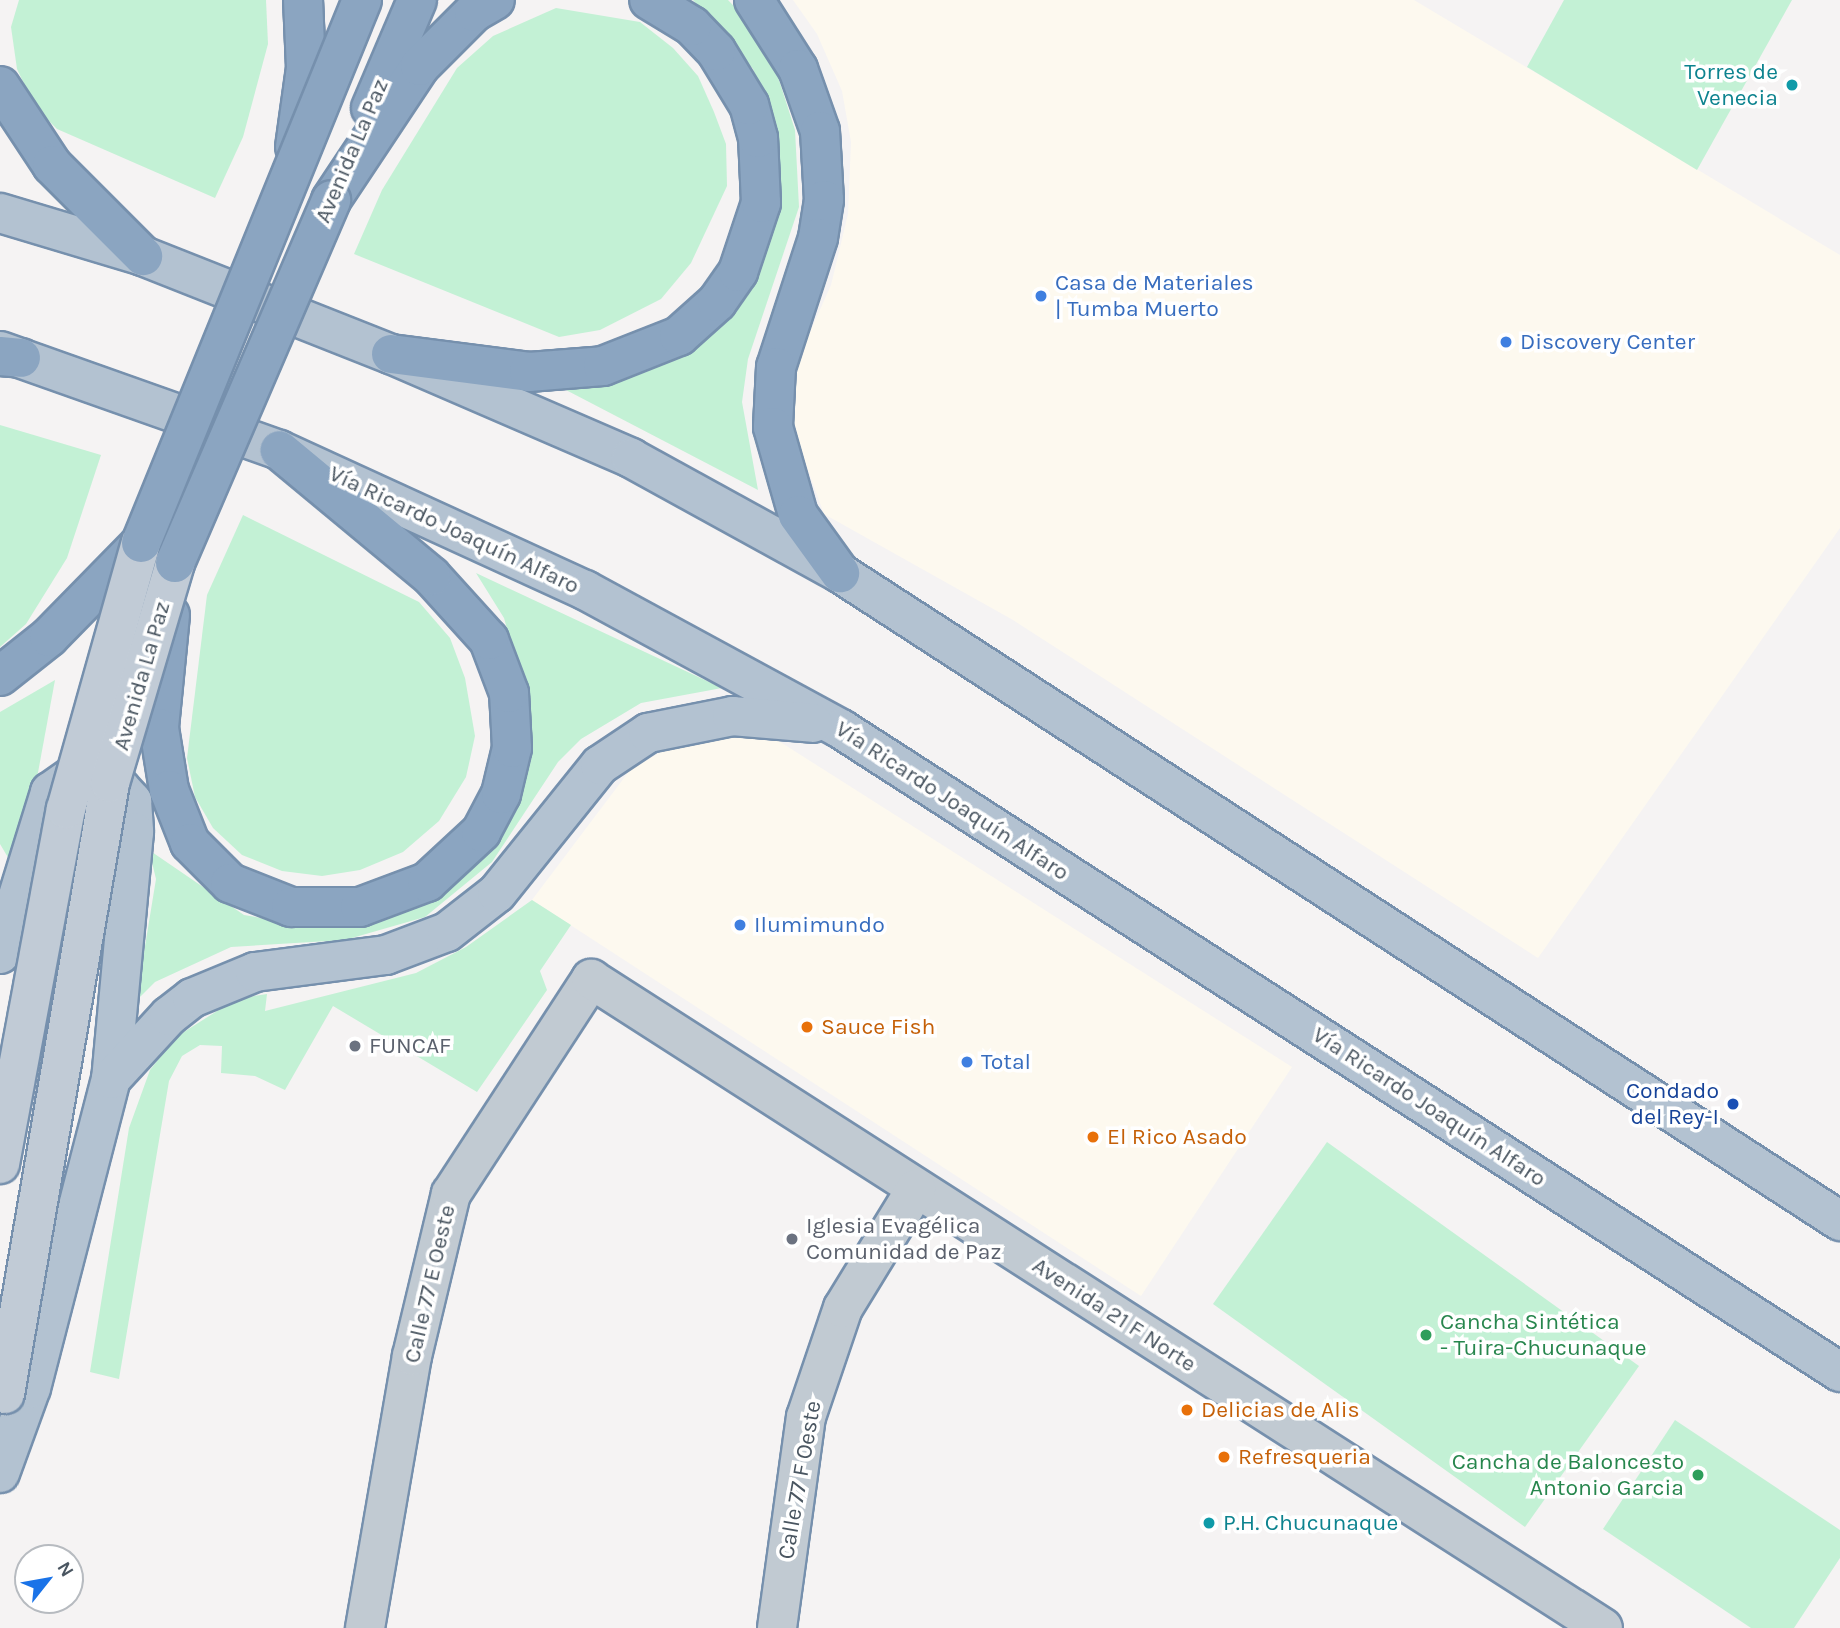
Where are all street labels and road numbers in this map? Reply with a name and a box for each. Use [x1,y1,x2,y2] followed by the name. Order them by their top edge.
[309,75,395,227] street label: Avenida La Paz
[325,460,583,600] street label: Vía Ricardo Joaquín Alfaro
[108,598,176,754] street label: Avenida La Paz
[830,715,1074,887] street label: Vía Ricardo Joaquín Alfaro
[1307,1021,1551,1193] street label: Vía Ricardo Joaquín Alfaro
[398,1202,462,1366] street label: Calle 77 E Oeste
[1027,1252,1201,1378] street label: Avenida 21 F Norte
[772,1398,828,1562] street label: Calle 77 F Oeste

